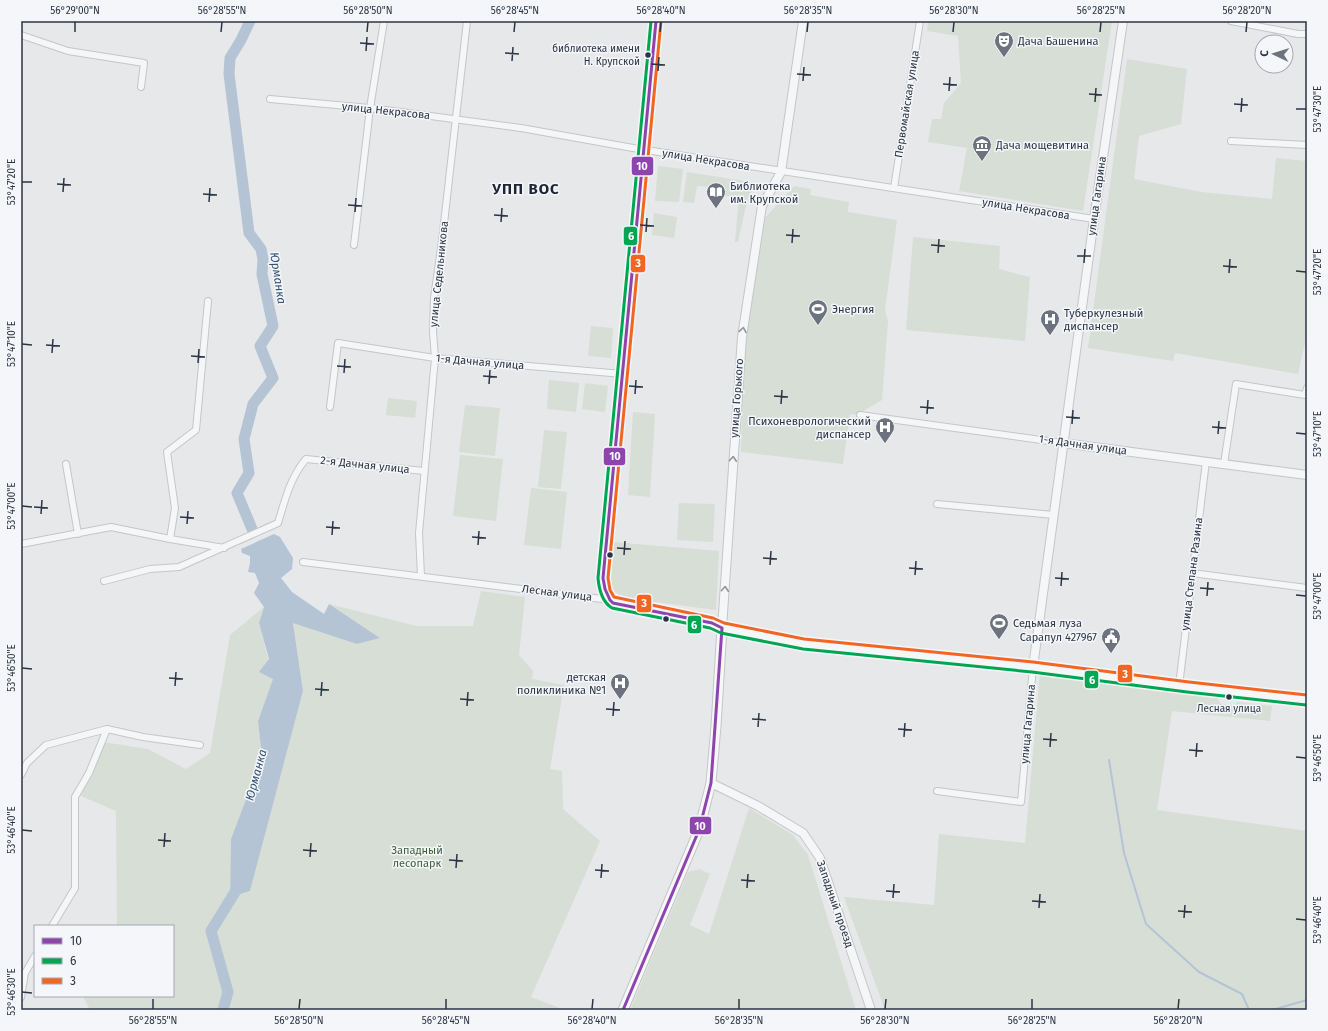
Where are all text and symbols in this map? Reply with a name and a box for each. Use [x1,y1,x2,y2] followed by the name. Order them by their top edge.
[50,5,100,17] text: 56°29'00"N
[198,5,246,17] text: 56°28'55"N
[343,5,393,17] text: 56°28'50"N
[491,5,539,17] text: 56°28'45"N
[636,5,686,17] text: 56°28'40"N
[784,5,832,17] text: 56°28'35"N
[929,5,979,17] text: 56°28'30"N
[1077,5,1125,17] text: 56°28'25"N
[1222,5,1272,17] text: 56°28'20"N
[993,30,1015,58] theatre icon: Дача Башенина
[1254,34,1294,74] north arrow
[1017,35,1098,48] place label: Дача Башенина
[552,43,640,68] place label: библиотека имени Н. Крупской
[892,49,922,159] street label: Первомайская улица
[1258,49,1271,57] text: С
[643,50,653,60] marker: библиотека имени Н. Крупской
[1312,86,1324,132] text: 53°47'30"E
[341,100,431,122] street label: улица Некрасова
[971,134,993,162] museum icon: Дача мощевитина
[995,139,1089,152] place label: Дача мощевитина
[661,147,751,173] street label: улица Некрасова
[631,156,654,176] line badge: 10
[1085,156,1109,236] street label: улица Гагарина
[6,159,18,205] text: 53°47'20"E
[636,160,648,173] text: 10
[491,180,560,198] district label: УПП ВОС
[730,180,798,206] place label: Библиотека им. Крупской
[705,181,727,209] library icon: Библиотека им. Крупской
[981,196,1071,222] street label: улица Некрасова
[427,220,451,328] street label: улица Седельникова
[623,226,638,246] line badge: 6
[628,230,634,243] text: 6
[1312,249,1324,295] text: 53°47'20"E
[267,251,289,305] water label: Юрманка
[630,254,646,273] line badge: 3
[634,257,641,270] text: 3
[807,298,829,326] sports icon: Энергия
[832,303,874,316] place label: Энергия
[1064,307,1143,333] place label: Туберкулезный диспансер
[1039,308,1061,336] hospital icon: Туберкулезный диспансер
[6,321,18,367] text: 53°47'10"E
[738,327,747,333] one-way arrow
[435,352,525,372] street label: 1-я Дачная улица
[728,358,746,438] street label: улица Горького
[1312,411,1324,457] text: 53°47'10"E
[748,415,871,441] place label: Психоневрологический диспансер
[874,416,896,444] hospital icon: Психоневрологический диспансер
[1038,432,1128,458] street label: 1-я Дачная улица
[603,447,626,466] line badge: 10
[609,450,621,463] text: 10
[320,454,410,476] street label: 2-я Дачная улица
[728,456,737,462] one-way arrow
[6,482,18,530] text: 53°47'00"E
[1179,517,1205,631] street label: улица Степана Разина
[605,550,615,560] unlabelled marker
[1312,572,1324,620] text: 53°47'00"E
[521,582,593,604] street label: Лесная улица
[720,586,729,592] one-way arrow
[636,594,652,613] line badge: 3
[640,597,647,610] text: 3
[988,612,1010,640] sports icon: Седьмая луза
[661,614,671,624] unlabelled marker
[687,615,702,634] line badge: 6
[1013,617,1082,630] place label: Седьмая луза
[691,619,697,632] text: 6
[1100,626,1122,654] public building icon: Сарапул 427967
[1020,631,1097,644] place label: Сарапул 427967
[6,644,18,692] text: 53°46'50"E
[1117,664,1133,683] line badge: 3
[1121,668,1128,681] text: 3
[1084,670,1099,689] line badge: 6
[517,671,606,697] place label: детская поликлиника №1
[609,672,631,700] hospital icon: детская поликлиника №1
[1089,674,1095,687] text: 6
[1018,684,1038,764] street label: улица Гагарина
[1224,692,1234,702] marker: Лесная улица
[1197,703,1261,715] place label: Лесная улица
[1312,734,1324,782] text: 53°46'50"E
[242,748,270,802] water label: Юрманка
[6,806,18,854] text: 53°46'40"E
[689,816,712,835] line badge: 10
[694,820,706,833] text: 10
[391,844,443,870] park label: Западный лесопарк
[814,859,856,949] street label: Западный проезд
[1312,896,1324,944] text: 53°46'40"E
[34,925,174,997] legend
[70,934,82,948] text: 10
[70,954,76,968] text: 6
[6,968,18,1016] text: 53°46'30"E
[70,974,76,988] text: 3
[129,1015,177,1027] text: 56°28'55"N
[274,1015,324,1027] text: 56°28'50"N
[422,1015,470,1027] text: 56°28'45"N
[567,1015,617,1027] text: 56°28'40"N
[715,1015,763,1027] text: 56°28'35"N
[860,1015,910,1027] text: 56°28'30"N
[1008,1015,1056,1027] text: 56°28'25"N
[1153,1015,1203,1027] text: 56°28'20"N

